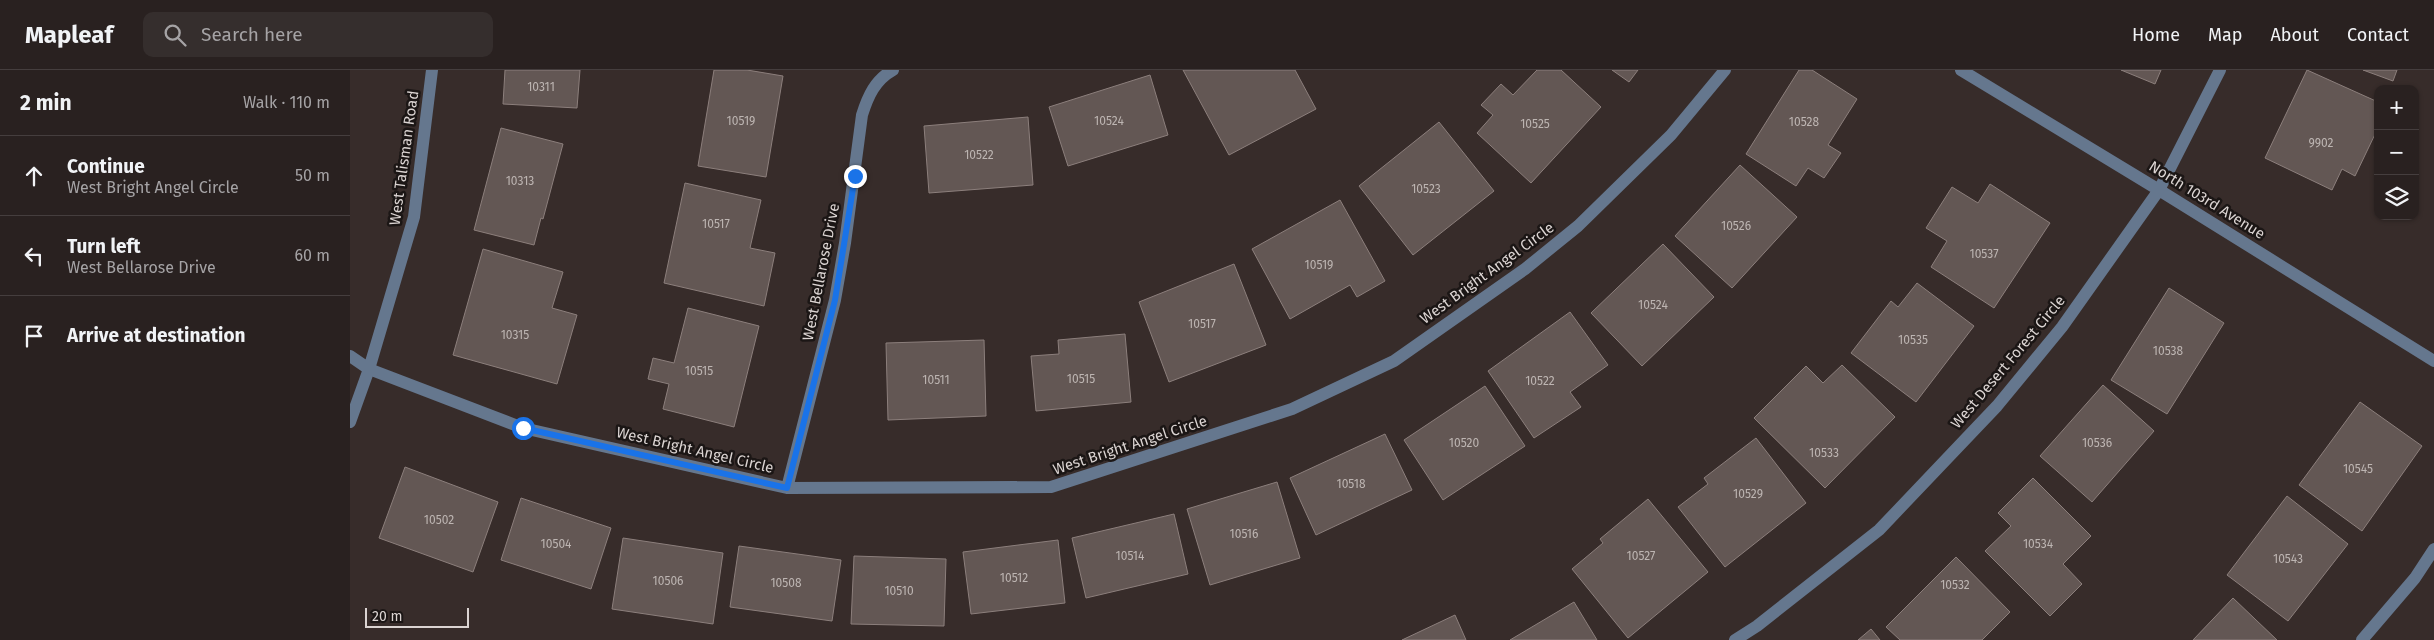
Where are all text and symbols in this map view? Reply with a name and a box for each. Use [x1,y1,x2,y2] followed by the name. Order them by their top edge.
[143,12,493,57] search box
[25,21,113,49] text: Mapleaf
[161,21,189,49] icon: search
[201,23,303,46] text: Search here
[2132,24,2180,46] text: Home
[2208,24,2242,46] text: Map
[2270,24,2319,46] text: About
[2347,24,2409,46] text: Contact
[527,80,555,94] house number: 10311
[2374,85,2419,220] map controls
[2374,85,2419,130] button: +
[386,89,422,227] street label: West Talisman Road
[20,90,72,116] text: 2 min
[243,93,330,112] text: Walk · 110 m
[727,114,755,128] house number: 10519
[1094,114,1124,128] house number: 10524
[1789,115,1820,129] house number: 10528
[1520,117,1550,131] house number: 10525
[2374,130,2419,175] button: −
[2308,136,2334,150] house number: 9902
[964,148,994,162] house number: 10522
[67,155,145,178] text: Continue
[2146,157,2268,243] street label: North 103rd Avenue
[20,162,48,190] icon: ahead
[844,165,867,188] route end
[295,166,330,185] text: 50 m
[506,174,534,188] house number: 10313
[2374,175,2419,220] button: layers
[67,178,239,197] text: West Bright Angel Circle
[1411,182,1441,196] house number: 10523
[799,202,843,342] street label: West Bellarose Drive
[702,217,730,231] house number: 10517
[1417,218,1557,328] street label: West Bright Angel Circle
[1721,219,1751,233] house number: 10526
[67,235,141,258] text: Turn left
[20,242,48,270] icon: left
[295,246,330,265] text: 60 m
[1969,247,1999,261] house number: 10537
[67,258,216,277] text: West Bellarose Drive
[1305,258,1333,272] house number: 10519
[1947,292,2069,432] street label: West Desert Forest Circle
[1638,298,1668,312] house number: 10524
[1188,317,1216,331] house number: 10517
[20,322,48,350] icon: arrive
[67,324,246,347] text: Arrive at destination
[501,328,529,342] house number: 10315
[1898,333,1928,347] house number: 10535
[2153,344,2184,358] house number: 10538
[685,364,713,378] house number: 10515
[1067,372,1095,386] house number: 10515
[922,373,950,387] house number: 10511
[1525,374,1555,388] house number: 10522
[1051,412,1209,478] street label: West Bright Angel Circle
[512,417,535,440] route start
[615,423,775,477] street label: West Bright Angel Circle
[1449,436,1479,450] house number: 10520
[2082,436,2112,450] house number: 10536
[1809,446,1839,460] house number: 10533
[2343,462,2373,476] house number: 10545
[1336,477,1366,491] house number: 10518
[1733,487,1763,501] house number: 10529
[424,513,454,527] house number: 10502
[1230,527,1258,541] house number: 10516
[541,537,572,551] house number: 10504
[2023,537,2054,551] house number: 10534
[1116,549,1145,563] house number: 10514
[1627,549,1655,563] house number: 10527
[2273,552,2303,566] house number: 10543
[1000,571,1028,585] house number: 10512
[653,574,684,588] house number: 10506
[770,576,802,590] house number: 10508
[1940,578,1970,592] house number: 10532
[884,584,914,598] house number: 10510
[365,605,469,628] scale bar
[372,608,402,625] text: 20 m

